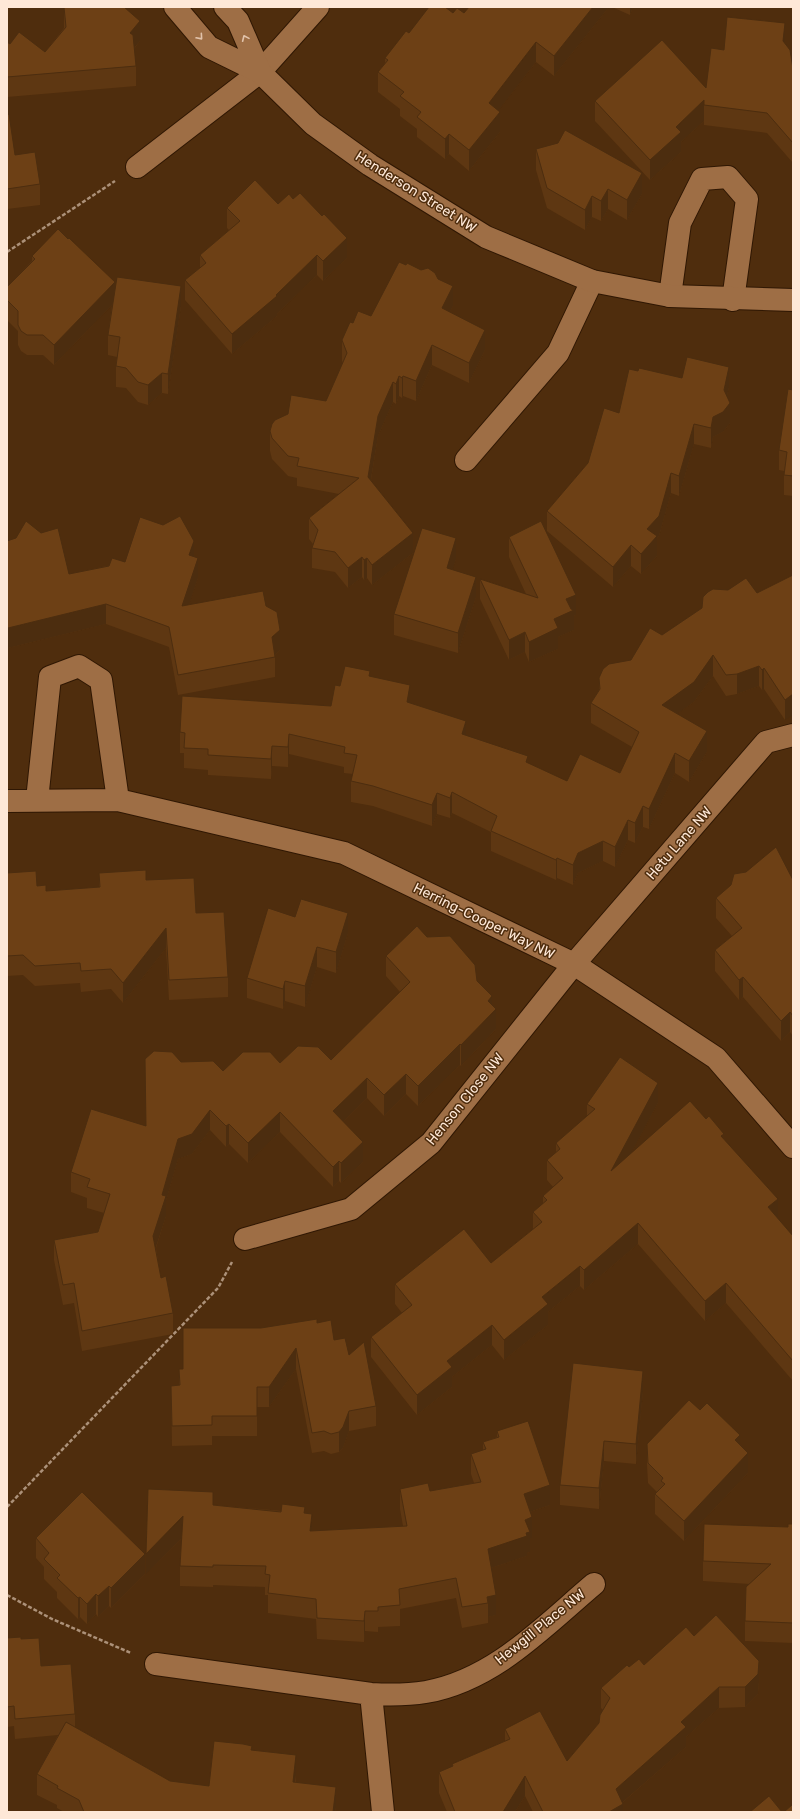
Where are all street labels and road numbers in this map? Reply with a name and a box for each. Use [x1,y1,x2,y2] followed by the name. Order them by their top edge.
[352,148,480,236] street label: Henderson Street NW
[643,803,715,883] street label: Hetu Lane NW
[410,879,558,963] street label: Herring-Cooper Way NW
[423,1050,507,1148] street label: Henson Close NW
[492,1586,588,1668] street label: Hewgill Place NW

